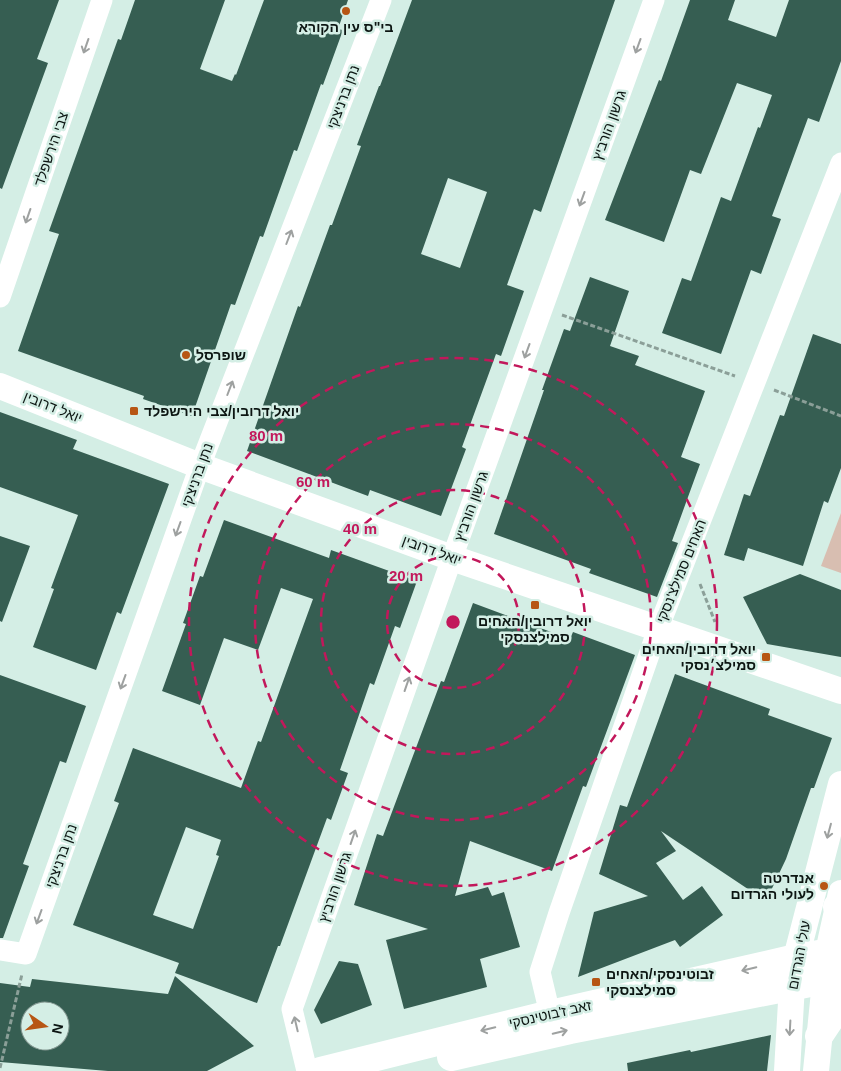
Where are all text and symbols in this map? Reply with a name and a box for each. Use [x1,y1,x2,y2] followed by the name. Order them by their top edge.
[340,5,352,17] marker: בי"ס עין הקורא
[299,19,394,35] place label: בי"ס עין הקורא
[81,38,90,53] one-way arrow
[633,38,642,53] one-way arrow
[324,63,362,131] street label: נתן ברניצקי
[589,88,629,162] street label: גרשון הורביץ
[31,109,71,188] street label: צבי הירשפלד
[577,190,586,206] one-way arrow
[22,208,32,224] one-way arrow
[285,229,294,245] one-way arrow
[522,343,531,359] one-way arrow
[196,347,246,363] place label: שופרסל
[180,349,192,361] marker: שופרסל
[226,381,235,396] one-way arrow
[21,388,85,426] street label: יואל דרובין
[144,403,299,419] place label: יואל דרובין/צבי הירשפלד
[128,405,140,417] marker: יואל דרובין/צבי הירשפלד
[249,427,283,444] text: 80 m
[178,441,216,509] street label: נתן ברניצקי
[451,469,491,543] street label: גרשון הורביץ
[296,473,330,490] text: 60 m
[653,517,709,625] street label: האחים סמילצ'נסקי
[173,520,182,536] one-way arrow
[343,520,377,537] text: 40 m
[400,532,464,568] street label: יואל דרובין
[389,567,423,584] text: 20 m
[529,599,541,611] marker: יואל דרובין/האחים סמילצנסקי
[444,613,462,631] centre of rings
[478,613,592,645] place label: יואל דרובין/האחים סמילצנסקי
[642,641,756,673] place label: יואל דרובין/האחים סמילצ׳נסקי
[760,651,772,663] marker: יואל דרובין/האחים סמילצ׳נסקי
[118,673,127,689] one-way arrow
[403,676,412,692] one-way arrow
[42,822,80,890] street label: נתן ברניצקי
[823,822,833,838] one-way arrow
[349,830,358,845] one-way arrow
[315,850,355,924] street label: גרשון הורביץ
[730,870,814,902] place label: אנדרטה לעולי הגרדום
[818,880,830,892] marker: אנדרטה לעולי הגרדום
[34,909,43,924] one-way arrow
[784,919,814,991] street label: עולי הגרדום
[741,965,757,974] one-way arrow
[606,966,714,998] place label: זבוטינסקי/האחים סמילצנסקי
[590,976,602,988] marker: זבוטינסקי/האחים סמילצנסקי
[507,997,593,1031] street label: זאב ז'בוטינסקי
[20,1001,70,1051] north arrow
[291,1016,300,1032] one-way arrow
[785,1020,794,1036] one-way arrow
[49,1022,67,1036] text: N
[481,1025,497,1034] one-way arrow
[552,1027,568,1036] one-way arrow

